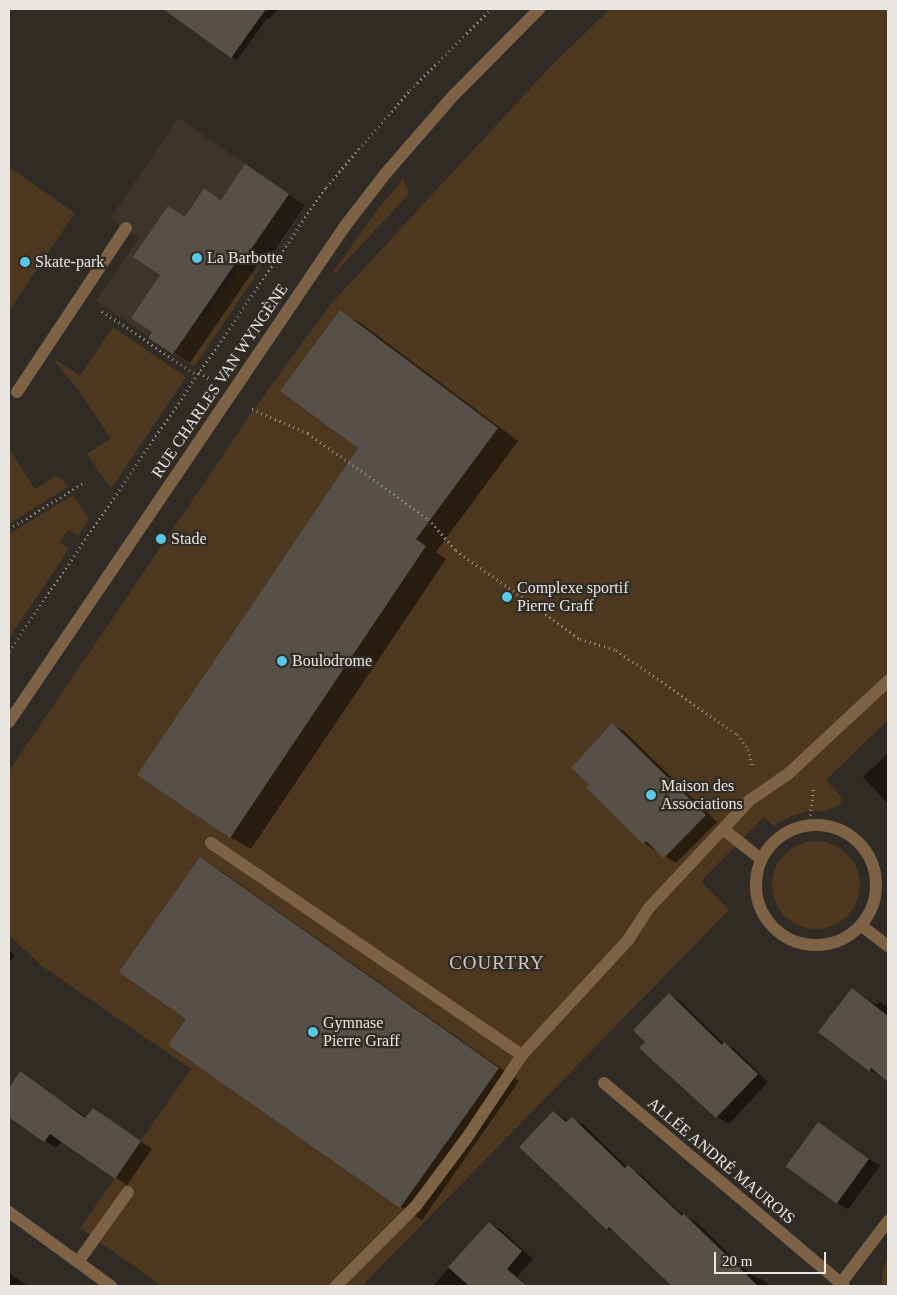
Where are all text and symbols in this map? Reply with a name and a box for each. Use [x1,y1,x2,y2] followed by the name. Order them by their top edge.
[207,248,283,268] place label: La Barbotte
[35,252,104,272] place label: Skate-park
[191,252,203,264] marker: La Barbotte
[19,256,31,268] marker: Skate-park
[148,280,292,482] street label: RUE CHARLES VAN WYNGÈNE
[171,529,207,549] place label: Stade
[155,533,167,545] marker: Stade
[517,578,629,616] place label: Complexe sportif Pierre Graff
[501,591,513,603] marker: Complexe sportif Pierre Graff
[292,651,372,671] place label: Boulodrome
[276,655,288,667] marker: Boulodrome
[661,776,743,814] place label: Maison des Associations
[645,789,657,801] marker: Maison des Associations
[448,952,546,974] district label: COURTRY
[323,1013,400,1051] place label: Gymnase Pierre Graff
[307,1026,319,1038] marker: Gymnase Pierre Graff
[643,1093,799,1229] street label: ALLÉE ANDRÉ MAUROIS
[717,1242,830,1274] scale bar
[722,1253,752,1269] text: 20 m

